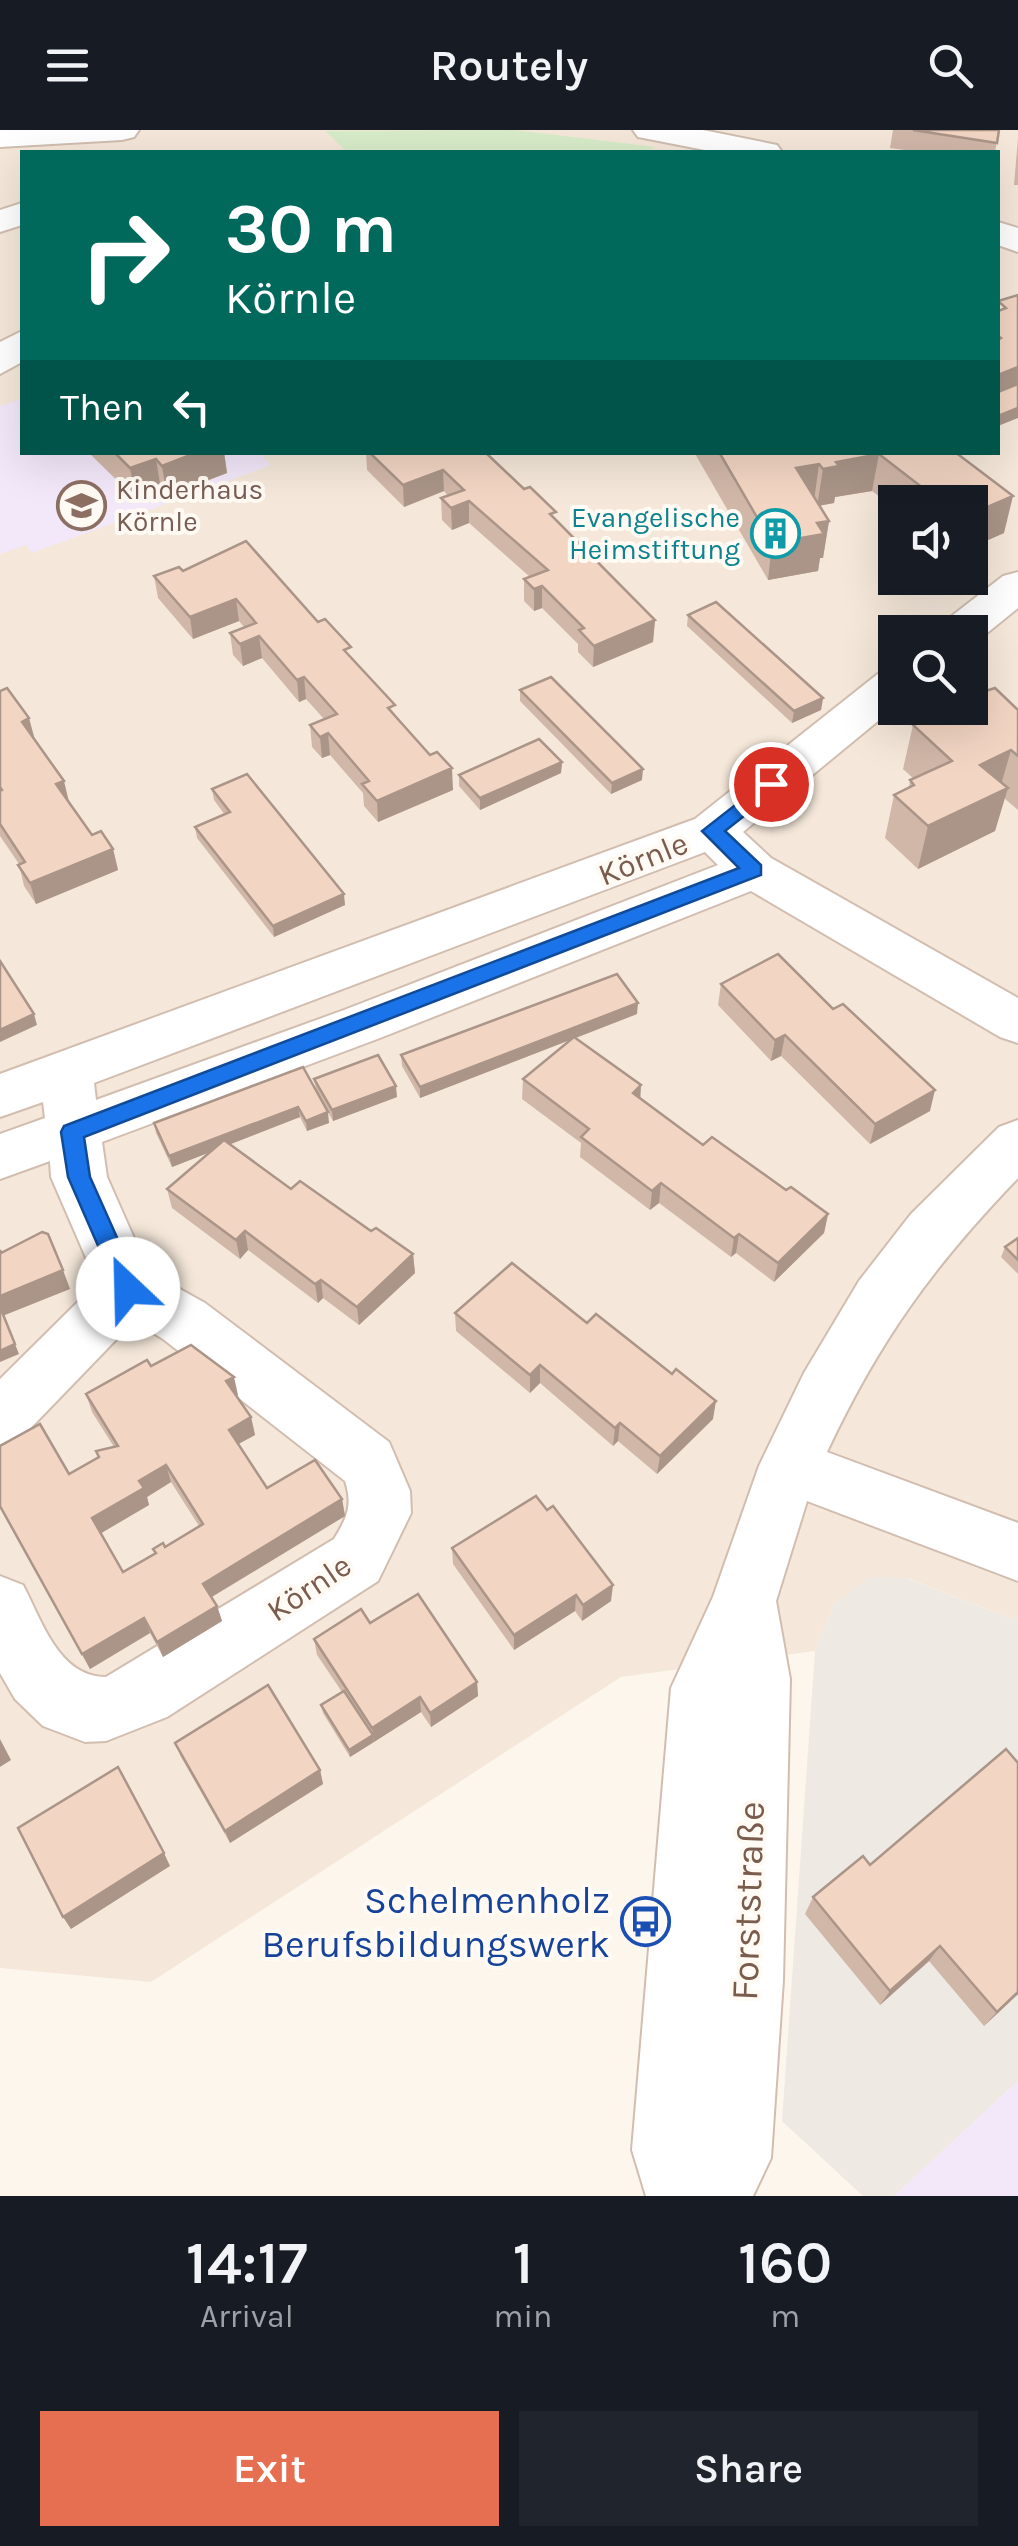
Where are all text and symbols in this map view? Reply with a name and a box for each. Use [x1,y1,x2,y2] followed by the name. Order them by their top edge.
[40,38,95,93] icon: menu
[923,38,978,93] icon: search
[430,39,588,91] text: Routely
[225,188,397,270] text: 30 m
[60,190,190,320] icon: right
[225,272,356,324] text: Körnle
[164,380,219,435] icon: left
[60,385,144,430] text: Then
[116,473,263,538] place label: Kinderhaus Körnle
[55,479,107,531] school or university icon: Kinderhaus Körnle
[878,485,988,725] map controls
[878,485,988,595] button: sound
[569,501,740,566] place label: Evangelische Heimstiftung
[749,507,801,559] building icon: Evangelische Heimstiftung
[878,615,988,725] button: search
[729,742,814,827] pin
[744,757,799,812] icon: arrive
[593,824,693,894] street label: Körnle
[76,1237,180,1341] position arrow
[260,1547,358,1629] street label: Körnle
[722,1801,774,2001] street label: Forststraße
[262,1878,610,1967] place label: Schelmenholz Berufsbildungswerk
[619,1896,671,1948] bus stop icon: Schelmenholz Berufsbildungswerk
[186,2228,308,2298] text: 14:17
[512,2228,533,2298] text: 1
[738,2228,832,2298] text: 160
[200,2298,294,2335] text: Arrival
[494,2298,552,2335] text: min
[770,2298,800,2335] text: m
[40,2411,499,2526] button: Exit
[519,2411,978,2526] button: Share

